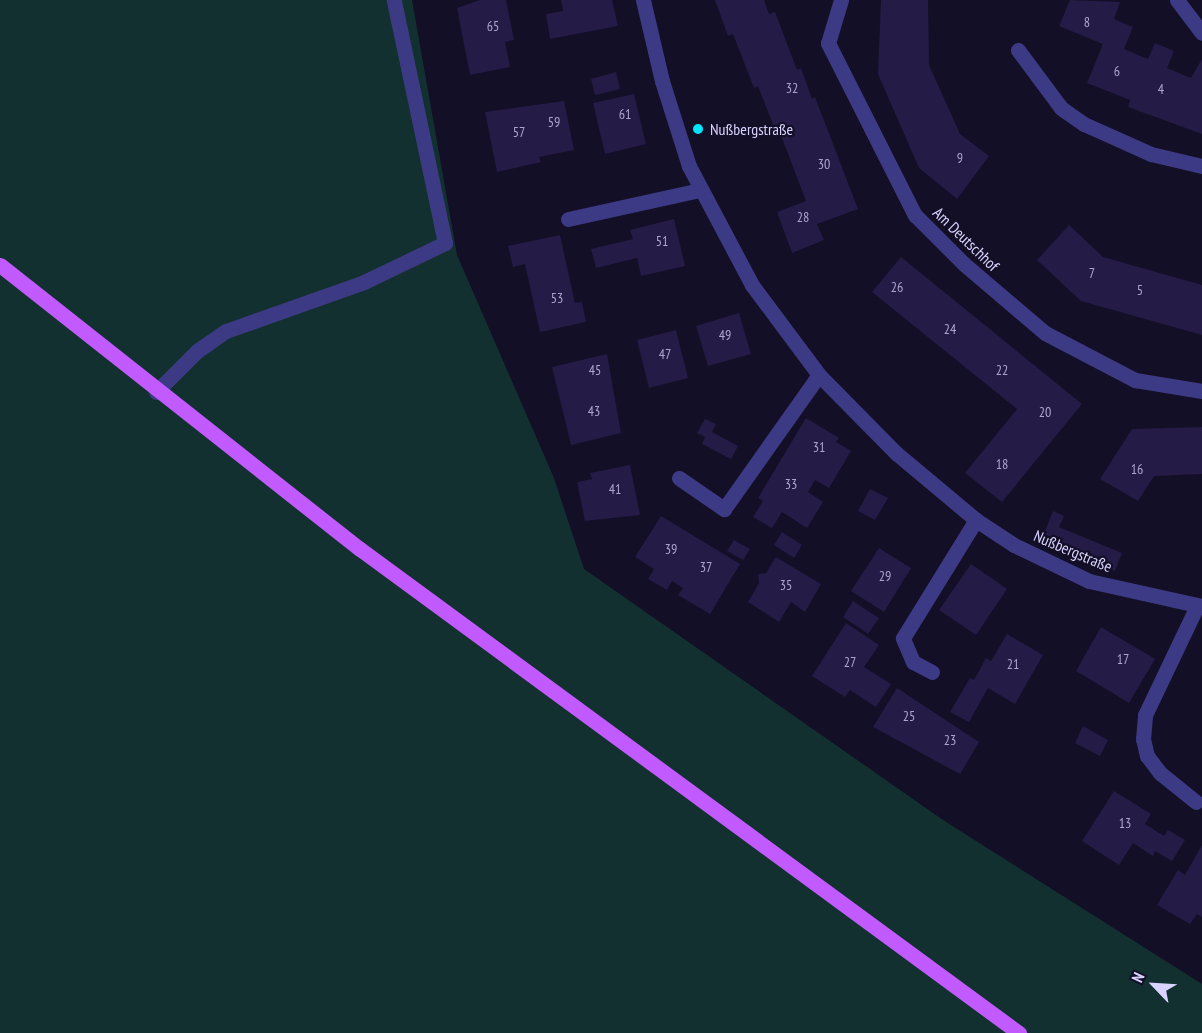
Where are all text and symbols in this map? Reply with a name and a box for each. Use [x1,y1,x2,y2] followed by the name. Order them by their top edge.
[1084,14,1090,30] house number: 8
[487,18,499,34] house number: 65
[1114,63,1120,79] house number: 6
[786,80,798,96] house number: 32
[1158,81,1164,97] house number: 4
[619,106,631,122] house number: 61
[548,114,560,130] house number: 59
[710,119,793,139] place label: Nußbergstraße
[691,122,705,136] marker: Nußbergstraße
[513,124,525,140] house number: 57
[957,150,963,166] house number: 9
[818,156,830,172] house number: 30
[929,203,1003,275] street label: Am Deutschhof
[797,209,809,225] house number: 28
[656,233,668,249] house number: 51
[1089,265,1095,281] house number: 7
[891,279,903,295] house number: 26
[1137,282,1143,298] house number: 5
[551,290,563,306] house number: 53
[944,321,956,337] house number: 24
[719,327,731,343] house number: 49
[659,346,671,362] house number: 47
[589,362,601,378] house number: 45
[996,362,1008,378] house number: 22
[588,403,600,419] house number: 43
[1039,404,1051,420] house number: 20
[813,439,825,455] house number: 31
[996,456,1008,472] house number: 18
[1131,461,1143,477] house number: 16
[785,476,797,492] house number: 33
[609,481,621,497] house number: 41
[1031,526,1115,576] street label: Nußbergstraße
[665,541,677,557] house number: 39
[700,559,712,575] house number: 37
[879,568,891,584] house number: 29
[780,577,792,593] house number: 35
[1117,651,1129,667] house number: 17
[844,654,856,670] house number: 27
[1007,656,1019,672] house number: 21
[903,708,915,724] house number: 25
[944,732,956,748] house number: 23
[1119,815,1131,831] house number: 13
[1124,955,1184,1015] north arrow
[1127,969,1149,986] text: N

